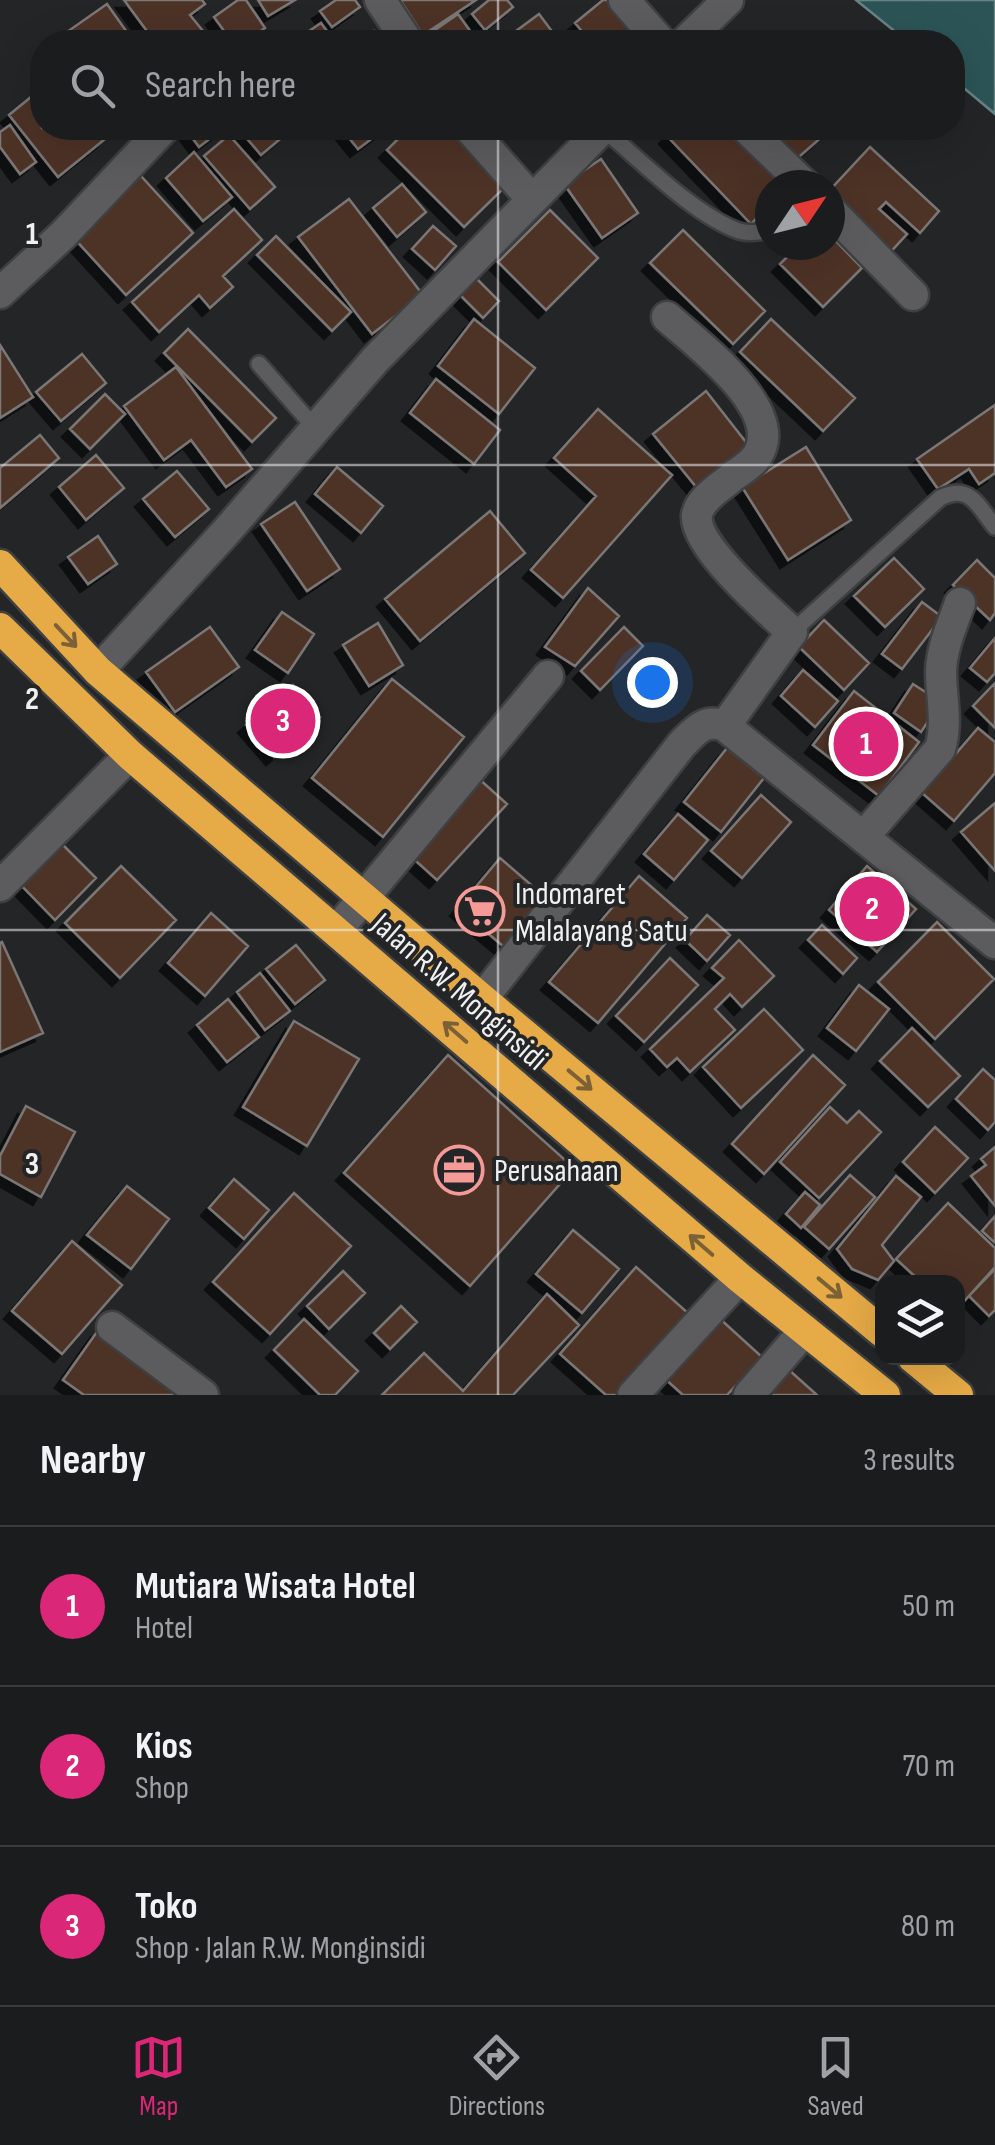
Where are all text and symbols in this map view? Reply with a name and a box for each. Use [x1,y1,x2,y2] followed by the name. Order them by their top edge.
[30,30,965,140] search box
[65,58,120,113] icon: search
[145,63,296,108] text: Search here
[755,170,845,260] north arrow
[26,215,39,254] text: 1
[54,624,78,648] one-way arrow
[627,657,678,708] your location
[25,680,39,719] text: 2
[250,684,316,758] pin: 3
[834,706,898,782] pin: 1
[840,872,904,946] pin: 2
[515,875,688,951] place label: Indomaret Malalayang Satu
[454,885,506,937] supermarket icon: Indomaret Malalayang Satu
[362,904,555,1079] street label: Jalan R.W. Monginsidi
[443,1022,469,1044] one-way arrow
[566,1069,592,1091] one-way arrow
[433,1144,485,1196] office icon: Perusahaan
[25,1145,39,1184] text: 3
[494,1152,619,1191] place label: Perusahaan
[689,1234,715,1256] one-way arrow
[875,1275,965,1365] map controls
[875,1275,965,1365] button: layers
[816,1277,842,1299] one-way arrow
[40,1435,146,1486] text: Nearby
[863,1441,955,1480] text: 3 results
[135,1564,416,1609] text: Mutiara Wisata Hotel
[66,1587,79,1626] text: 1
[902,1587,955,1626] text: 50 m
[135,1609,193,1648] text: Hotel
[135,1724,193,1769] text: Kios
[65,1747,80,1786] text: 2
[902,1747,955,1786] text: 70 m
[135,1769,189,1808] text: Shop
[135,1884,198,1929] text: Toko
[65,1907,80,1946] text: 3
[901,1907,955,1946] text: 80 m
[135,1929,426,1968] text: Shop · Jalan R.W. Monginsidi
[131,2030,186,2123] tab: Map
[449,2030,545,2123] tab: Directions
[808,2030,864,2123] tab: Saved

